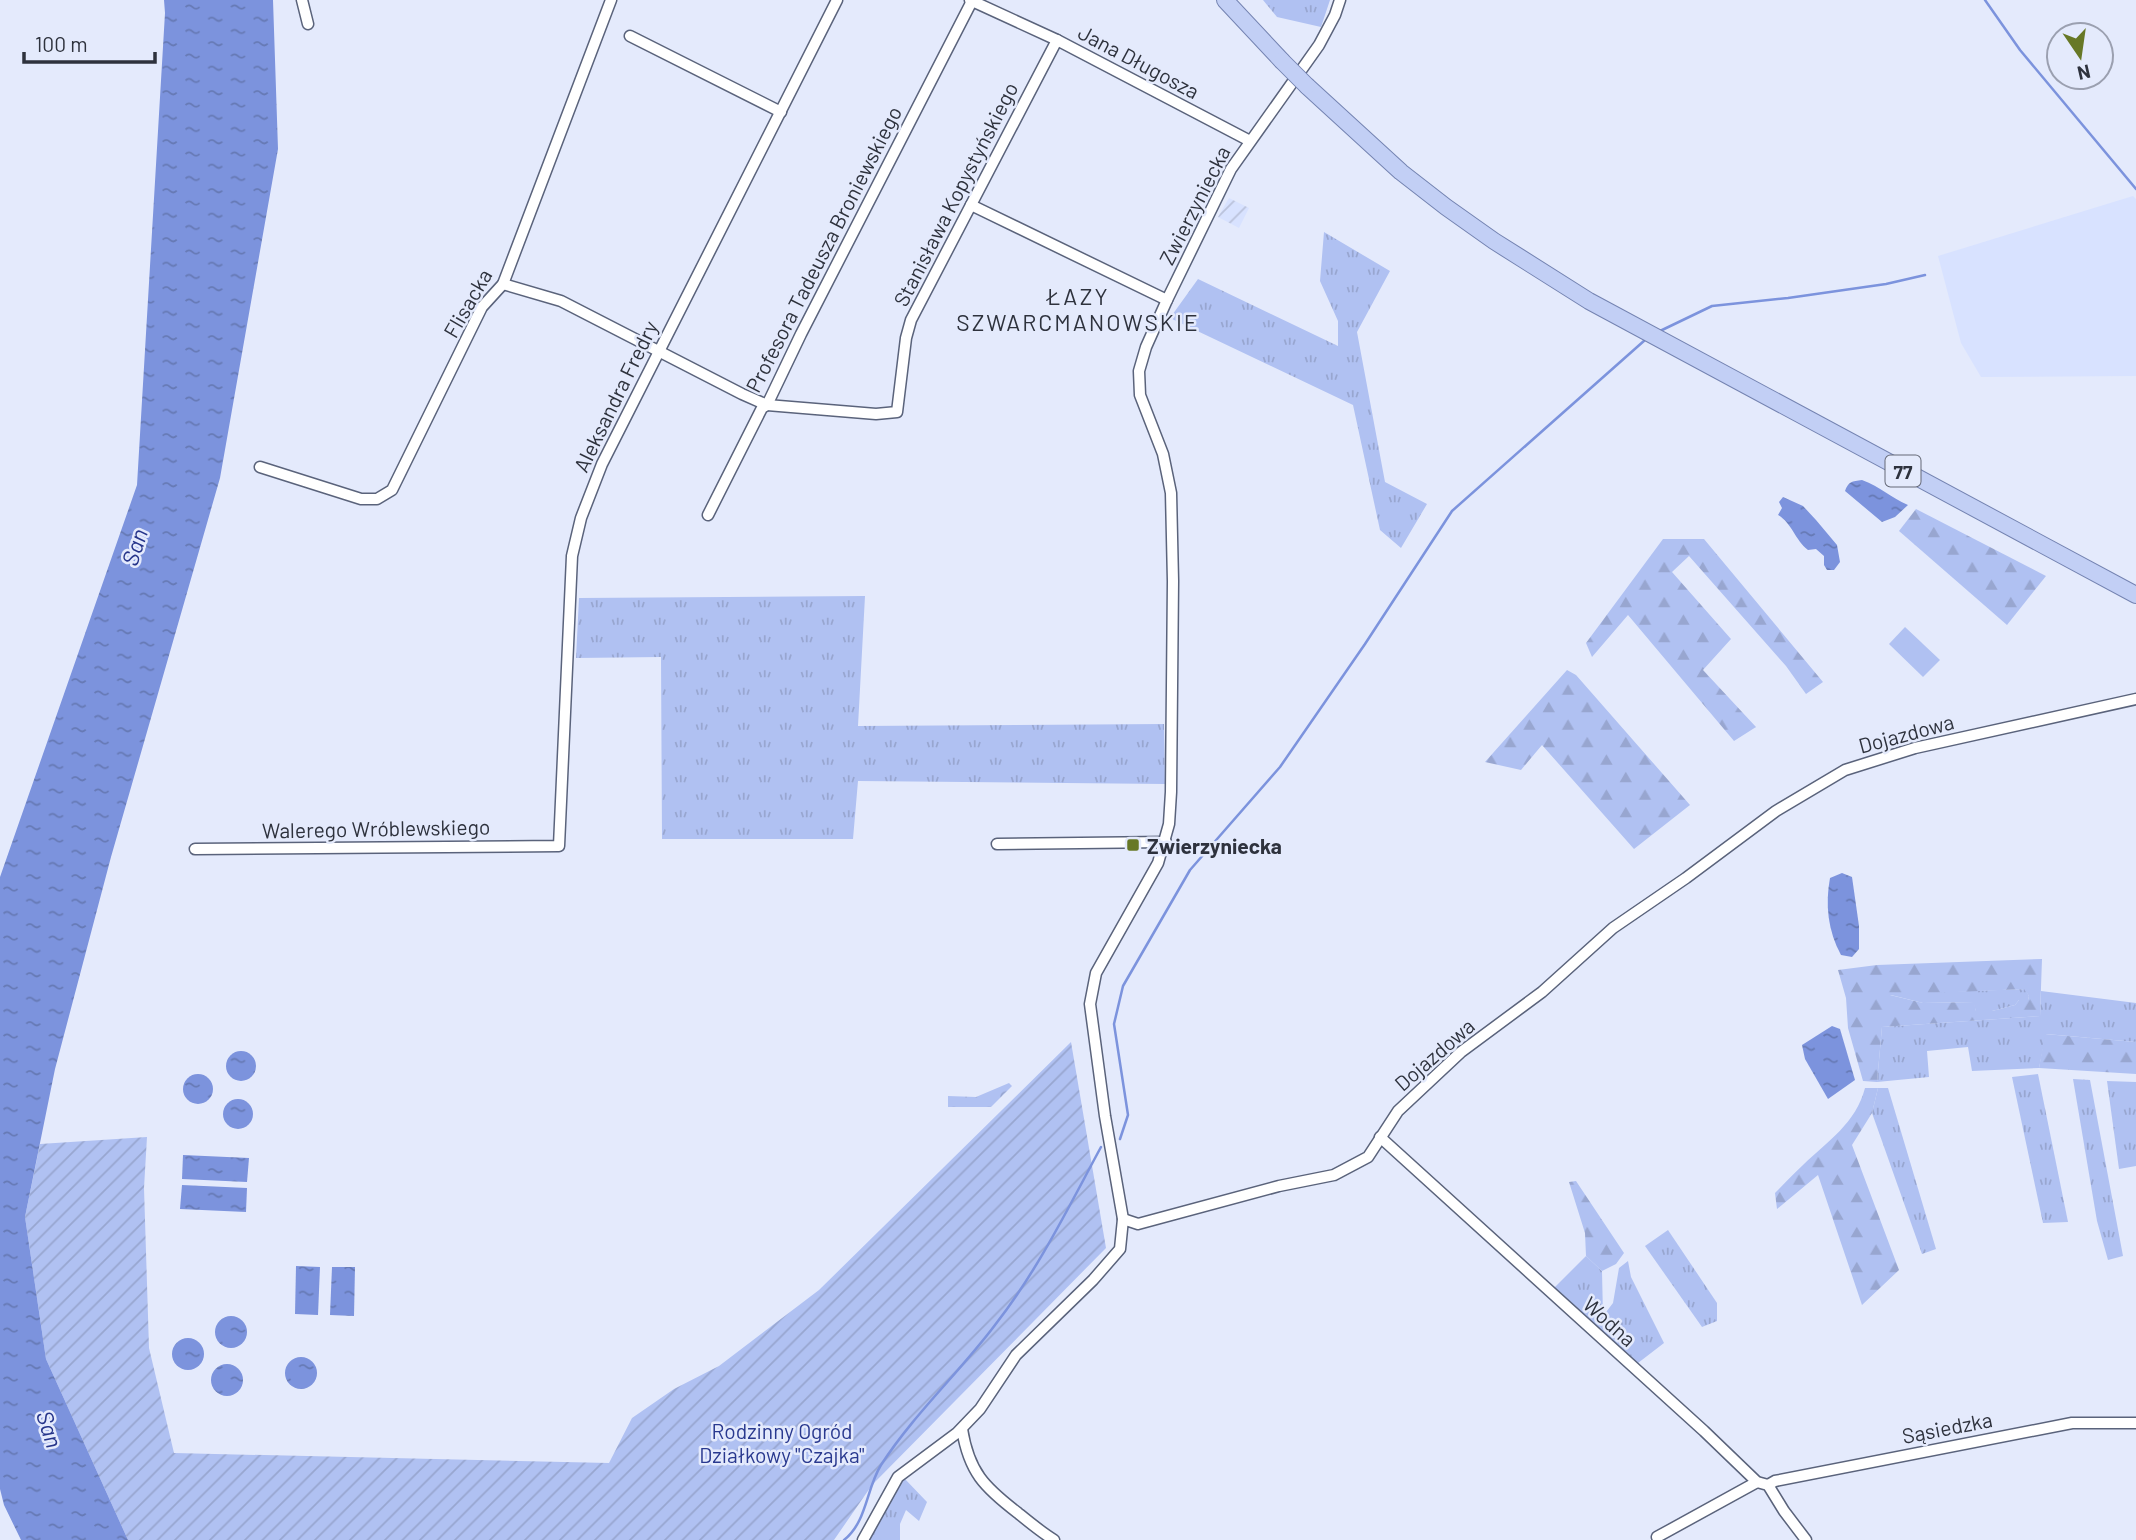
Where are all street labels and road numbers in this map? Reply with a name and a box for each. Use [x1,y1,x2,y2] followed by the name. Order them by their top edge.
[1074,19,1204,103] street label: Jana Długosza
[888,78,1022,310] street label: Stanisława Kopystyńskiego
[740,102,906,396] street label: Profesora Tadeusza Broniewskiego
[1153,141,1235,269] street label: Zwierzyniecka
[437,264,497,342] street label: Flisacka
[568,316,663,476] street label: Aleksandra Fredry
[1885,456,1920,486] road number: 77
[1856,708,1956,758] street label: Dojazdowa
[262,814,490,842] street label: Walerego Wróblewskiego
[1389,1012,1479,1096] street label: Dojazdowa
[1578,1291,1642,1351] street label: Wodna
[1900,1406,1994,1448] street label: Sąsiedzka

